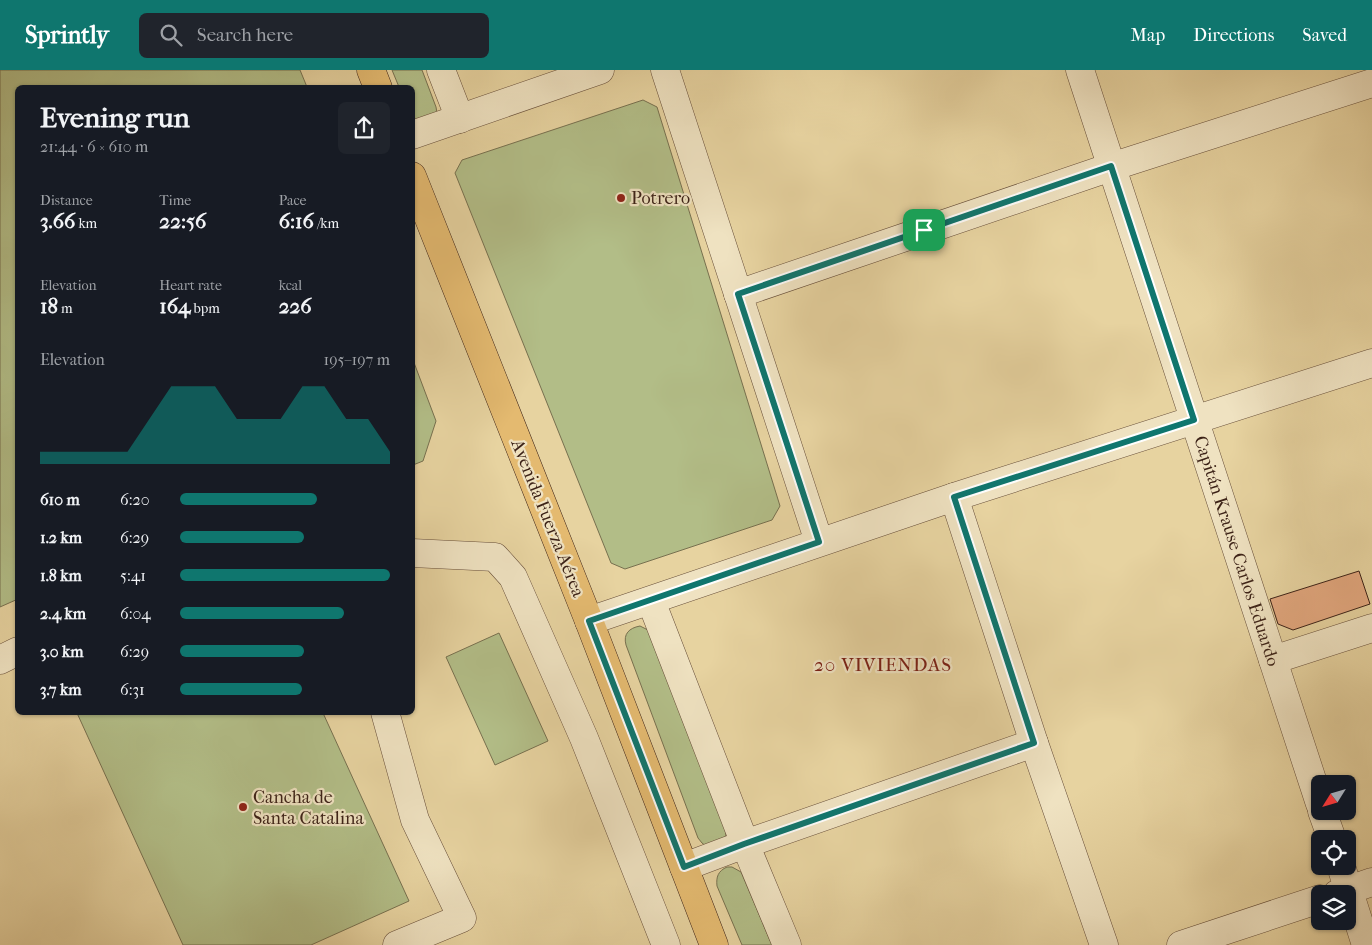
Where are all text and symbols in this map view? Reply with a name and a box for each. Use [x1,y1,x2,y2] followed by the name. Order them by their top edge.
[139,13,489,58] search box
[25,21,109,49] text: Sprintly
[157,21,185,49] icon: search
[197,24,293,46] text: Search here
[1131,25,1165,46] text: Map
[1193,25,1274,46] text: Directions
[1302,25,1347,46] text: Saved
[40,101,190,134] text: Evening run
[338,102,390,154] button: share
[40,137,148,156] text: 21:44 · 6 × 610 m
[631,188,690,209] place label: Potrero
[40,192,93,209] text: Distance
[159,192,191,209] text: Time
[279,192,307,209] text: Pace
[615,192,627,204] marker: Potrero
[40,209,75,233] text: 3.66
[159,209,206,233] text: 22:56
[279,209,314,233] text: 6:16
[903,209,945,251] pin
[75,215,97,232] text: km
[314,215,339,232] text: /km
[910,216,938,244] icon: arrive
[40,277,97,294] text: Elevation
[159,277,222,294] text: Heart rate
[279,277,302,294] text: kcal
[40,294,58,318] text: 18
[159,294,190,318] text: 164
[279,294,312,318] text: 226
[58,300,73,317] text: m
[190,300,220,317] text: bpm
[40,350,105,369] text: Elevation
[323,350,390,369] text: 195–197 m
[1189,433,1284,669] street label: Capitán Krause Carlos Eduardo
[506,435,589,601] street label: Avenida Fuerza Aérea
[40,490,80,509] text: 610 m
[120,490,150,509] text: 6:20
[40,528,82,547] text: 1.2 km
[120,528,149,547] text: 6:29
[40,566,82,585] text: 1.8 km
[120,566,146,585] text: 5:41
[40,604,86,623] text: 2.4 km
[120,604,151,623] text: 6:04
[40,642,83,661] text: 3.0 km
[120,642,149,661] text: 6:29
[814,654,952,676] district label: 20 VIVIENDAS
[40,680,81,699] text: 3.7 km
[120,680,145,699] text: 6:31
[1311,775,1356,820] north arrow
[1311,775,1356,930] map controls
[253,787,364,829] place label: Cancha de Santa Catalina
[237,801,249,813] marker: Cancha de Santa Catalina
[1311,830,1356,875] button: locate
[1311,885,1356,930] button: layers

